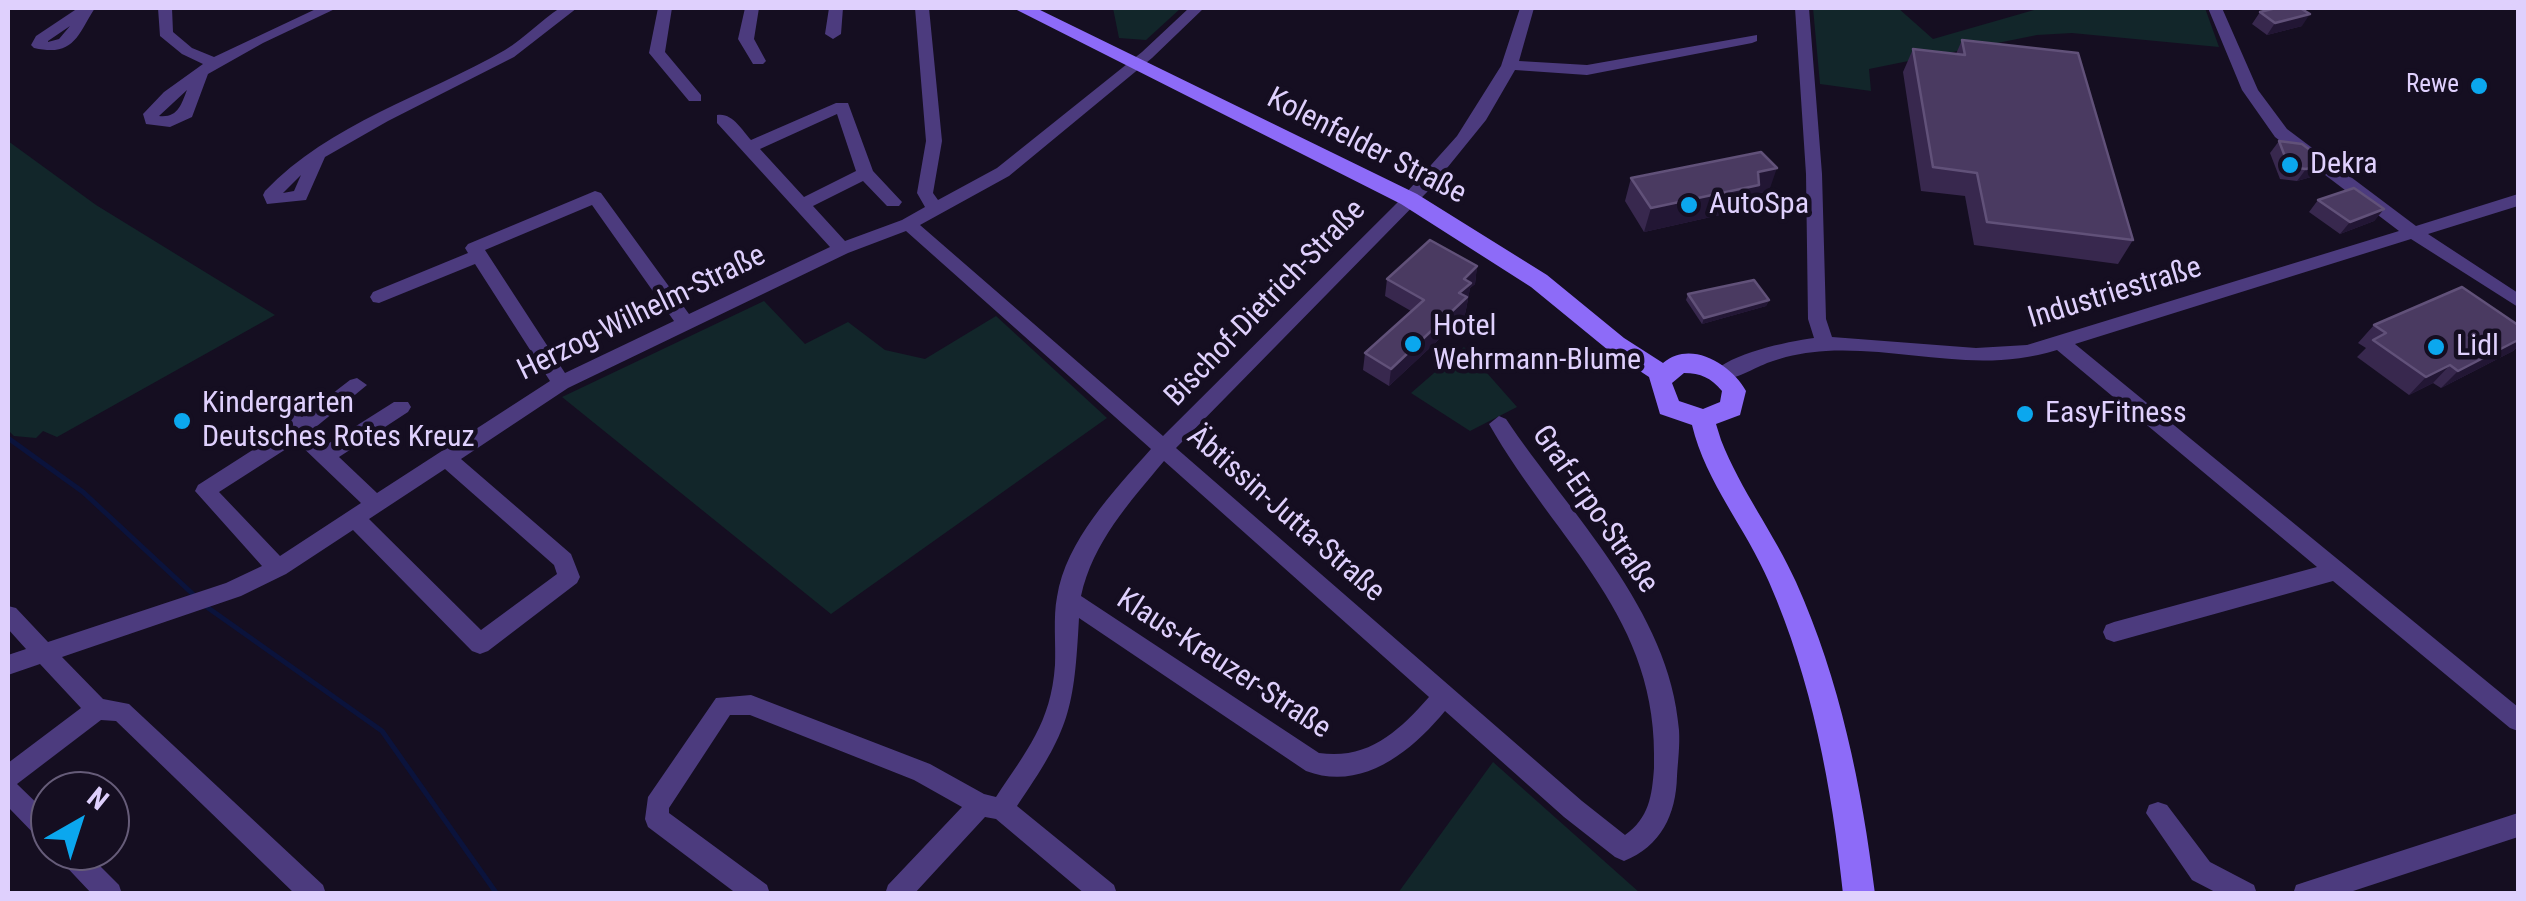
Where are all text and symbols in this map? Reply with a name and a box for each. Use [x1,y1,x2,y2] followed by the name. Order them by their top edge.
[2406,71,2459,101] place label: Rewe
[2468,75,2490,97] marker: Rewe
[1260,81,1472,213] street label: Kolenfelder Straße
[2310,147,2378,183] place label: Dekra
[2279,154,2301,176] marker: Dekra
[1709,187,1809,223] place label: AutoSpa
[1158,193,1374,415] street label: Bischof-Dietrich-Straße
[1678,194,1700,216] marker: AutoSpa
[512,238,772,390] street label: Herzog-Wilhelm-Straße
[2024,251,2206,337] street label: Industriestraße
[1433,309,1641,380] place label: Hotel Wehrmann-Blume
[2456,329,2499,365] place label: Lidl
[1402,333,1424,355] marker: Hotel Wehrmann-Blume
[2425,336,2447,358] marker: Lidl
[202,386,475,456] place label: Kindergarten Deutsches Rotes Kreuz
[2045,396,2187,432] place label: EasyFitness
[2014,403,2036,425] marker: EasyFitness
[171,410,193,432] marker: Kindergarten Deutsches Rotes Kreuz
[1179,419,1391,611] street label: Äbtissin-Jutta-Straße
[1523,419,1665,601] street label: Graf-Erpo-Straße
[1109,582,1337,748] street label: Klaus-Kreuzer-Straße
[30,771,130,871] north arrow
[81,781,115,817] text: N

